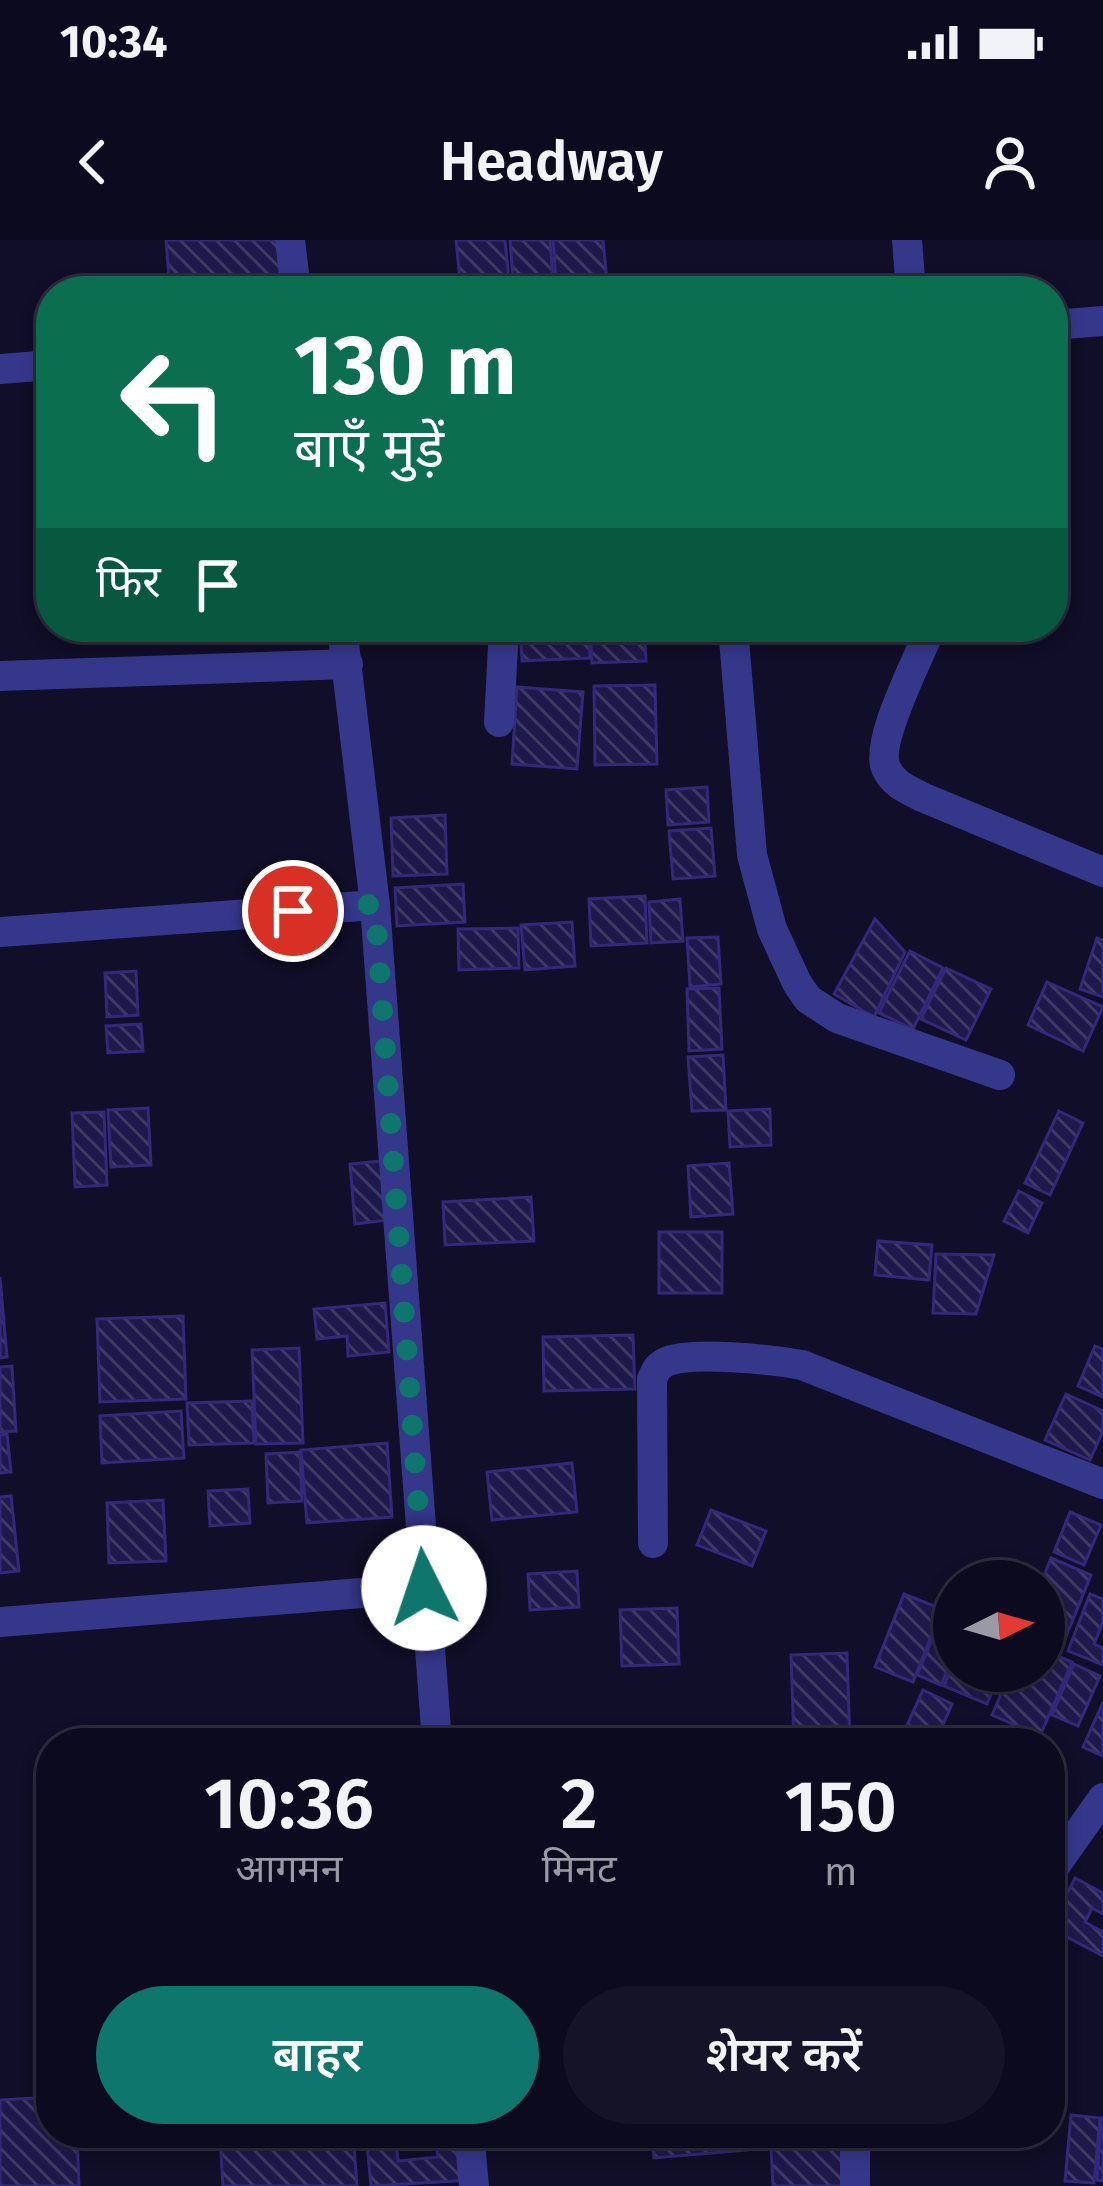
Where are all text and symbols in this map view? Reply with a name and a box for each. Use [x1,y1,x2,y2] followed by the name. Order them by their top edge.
[60,15,167,69] text: 10:34
[60,129,126,195] icon: back
[977,129,1043,195] icon: person
[440,130,663,194] text: Headway
[294,315,517,416] text: 130 m
[96,324,252,480] icon: left
[294,417,444,481] text: बाएँ मुड़ें
[185,552,251,618] icon: arrive
[96,555,161,609] text: फिर
[242,860,344,962] pin
[260,878,326,944] icon: arrive
[361,1525,487,1651] position arrow
[933,1560,1065,1692] north arrow
[933,1560,1065,1692] map controls
[204,1761,374,1847] text: 10:36
[561,1761,598,1847] text: 2
[785,1764,897,1850] text: 150
[236,1846,342,1892] text: आगमन
[542,1846,617,1892] text: मिनट
[824,1849,858,1895] text: m
[96,1986,539,2124] button: बाहर
[563,1986,1005,2124] button: शेयर करें

